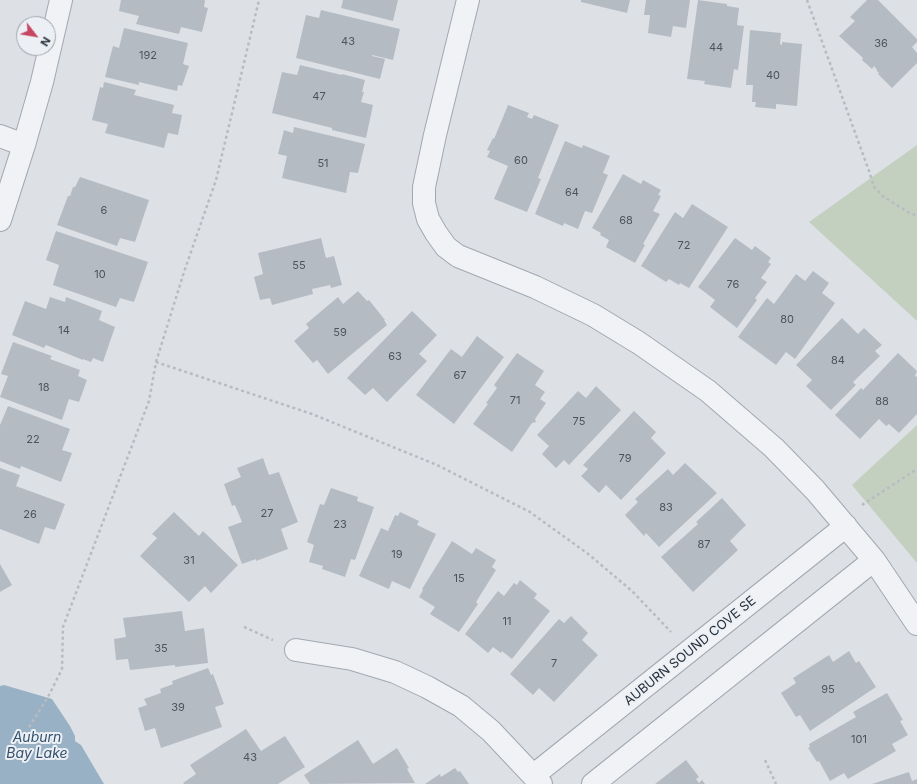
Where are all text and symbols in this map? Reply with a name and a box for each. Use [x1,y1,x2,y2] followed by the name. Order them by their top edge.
[16,16,56,56] north arrow
[37,34,54,49] text: N
[341,35,355,49] house number: 43
[874,37,888,51] house number: 36
[709,41,723,55] house number: 44
[139,49,157,63] house number: 192
[766,69,780,83] house number: 40
[312,90,326,104] house number: 47
[514,154,528,168] house number: 60
[317,157,329,171] house number: 51
[565,186,579,200] house number: 64
[101,204,107,218] house number: 6
[619,214,633,228] house number: 68
[678,239,690,253] house number: 72
[292,259,306,273] house number: 55
[94,268,106,282] house number: 10
[727,278,739,292] house number: 76
[780,313,794,327] house number: 80
[58,324,70,338] house number: 14
[333,326,347,340] house number: 59
[388,350,402,364] house number: 63
[831,354,845,368] house number: 84
[453,369,467,383] house number: 67
[38,381,50,395] house number: 18
[510,394,520,408] house number: 71
[875,395,889,409] house number: 88
[573,415,585,429] house number: 75
[26,433,40,447] house number: 22
[619,452,631,466] house number: 79
[659,501,673,515] house number: 83
[261,507,273,521] house number: 27
[23,508,37,522] house number: 26
[333,518,347,532] house number: 23
[697,538,711,552] house number: 87
[391,548,403,562] house number: 19
[183,554,195,568] house number: 31
[453,572,465,586] house number: 15
[621,593,759,709] street label: AUBURN SOUND COVE SE
[503,615,511,629] house number: 11
[154,642,168,656] house number: 35
[551,657,557,671] house number: 7
[821,683,835,697] house number: 95
[171,701,185,715] house number: 39
[6,730,68,762] water label: Auburn Bay Lake
[851,733,867,747] house number: 101
[243,751,257,765] house number: 43

